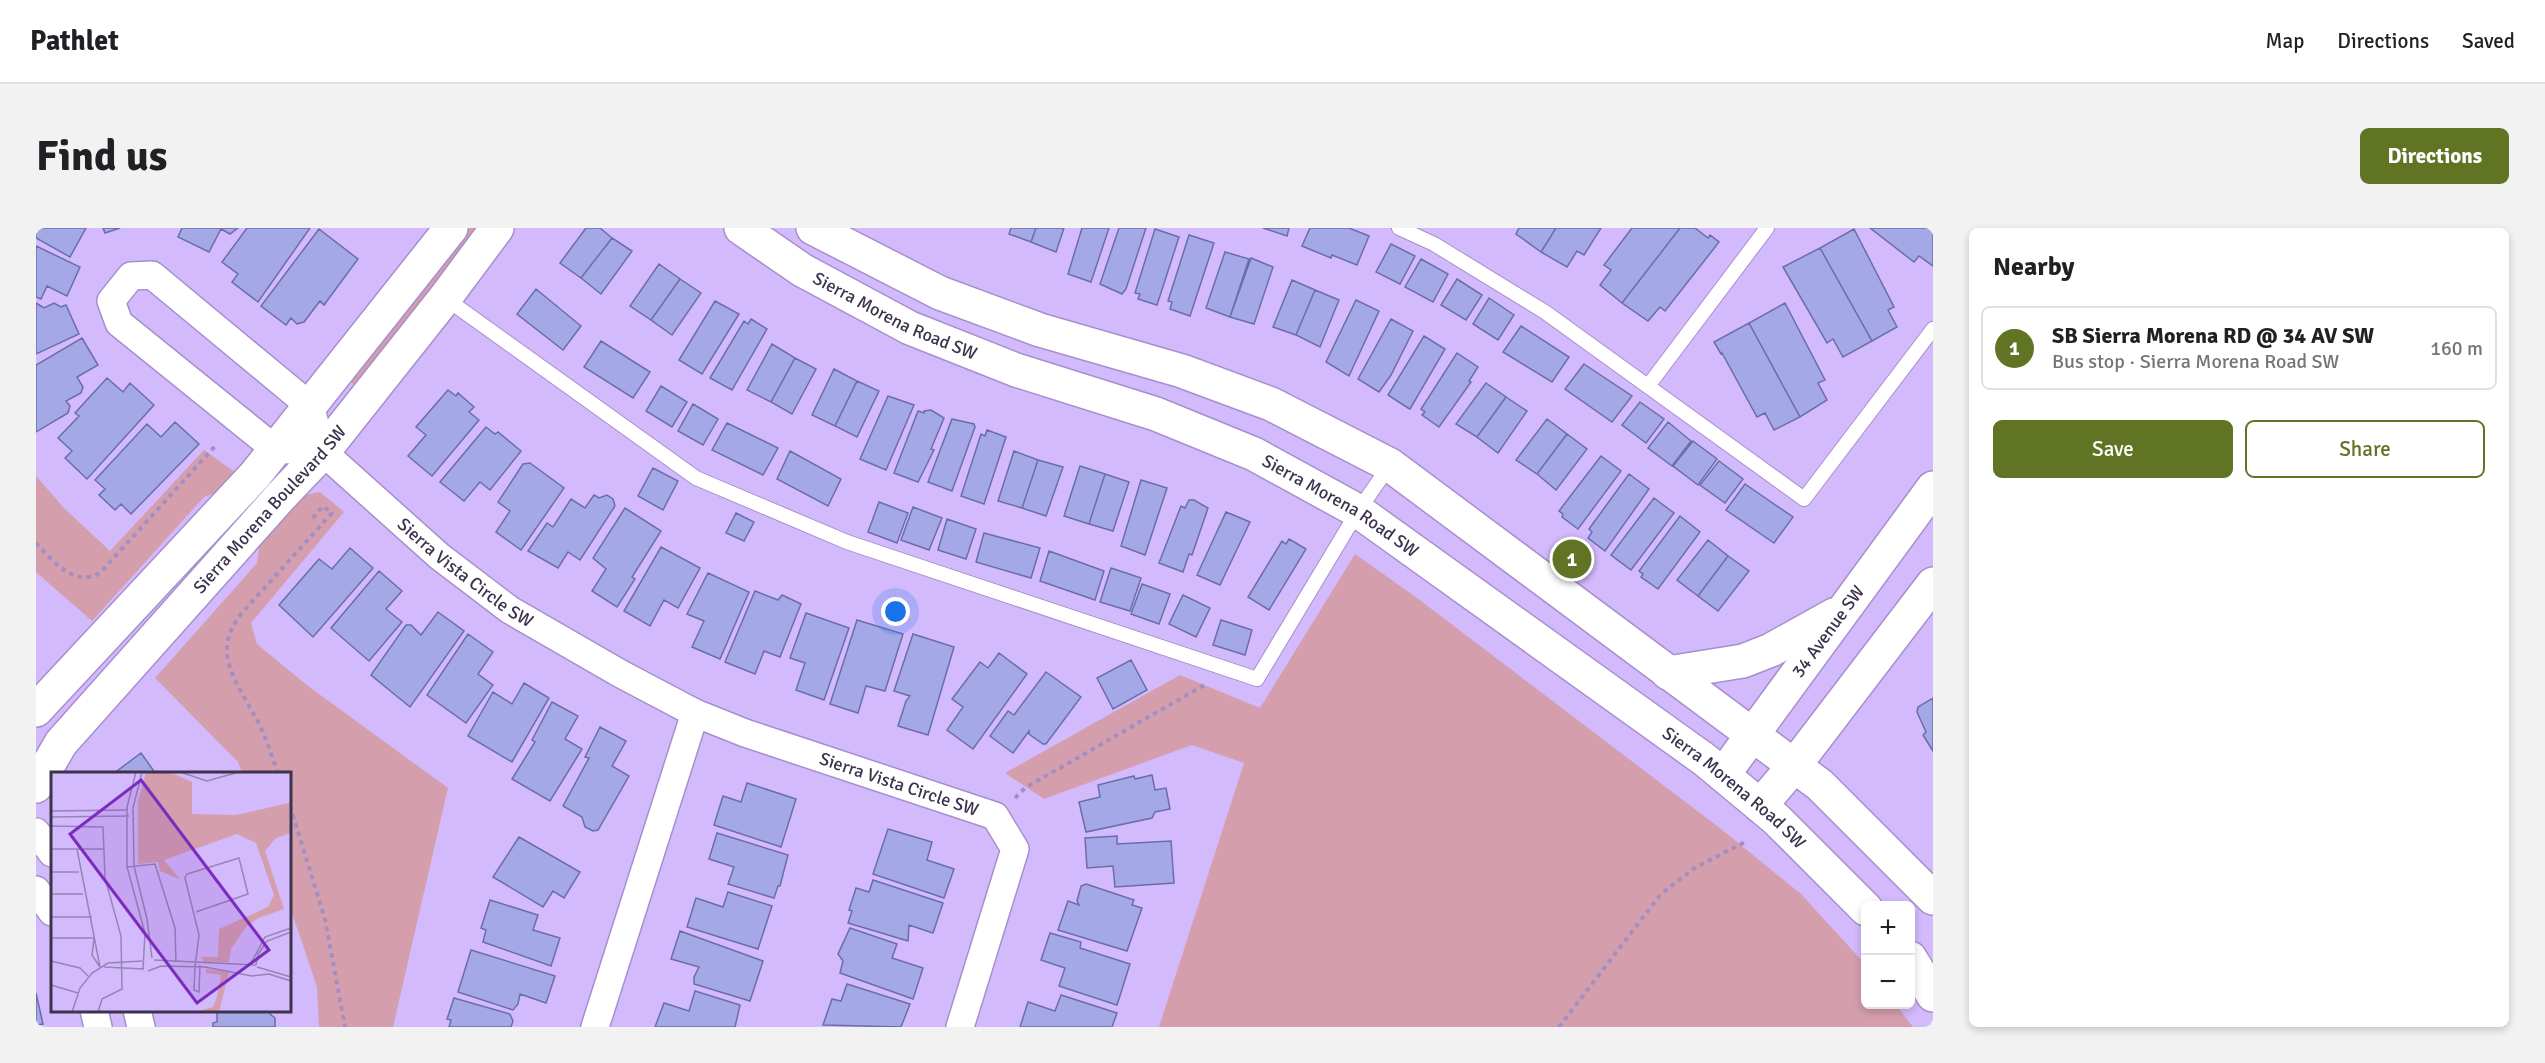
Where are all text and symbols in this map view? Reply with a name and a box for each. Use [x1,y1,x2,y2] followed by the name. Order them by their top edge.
[30,24,119,58] text: Pathlet
[2266,28,2304,54] text: Map
[2337,28,2429,54] text: Directions
[2462,28,2515,54] text: Saved
[2360,128,2509,184] button: Directions
[36,131,167,182] text: Find us
[1993,251,2074,283] text: Nearby
[809,267,980,364] street label: Sierra Morena Road SW
[2052,322,2374,349] text: SB Sierra Morena RD @ 34 AV SW
[2009,336,2020,361] text: 1
[2430,336,2483,361] text: 160 m
[2052,349,2339,374] text: Bus stop · Sierra Morena Road SW
[1993,420,2233,478] button: Save
[2245,420,2485,478] button: Share
[188,421,351,598] street label: Sierra Morena Boulevard SW
[1258,450,1423,562] street label: Sierra Morena Road SW
[393,513,537,632] street label: Sierra Vista Circle SW
[1552,536,1592,582] pin: 1
[1787,581,1869,682] street label: 34 Avenue SW
[881,597,910,626] your location
[1658,722,1810,853] street label: Sierra Morena Road SW
[817,747,981,821] street label: Sierra Vista Circle SW
[51,772,291,1012] inset map
[1861,901,1915,1009] map controls
[1861,901,1915,955] button: +
[1861,955,1915,1009] button: −

